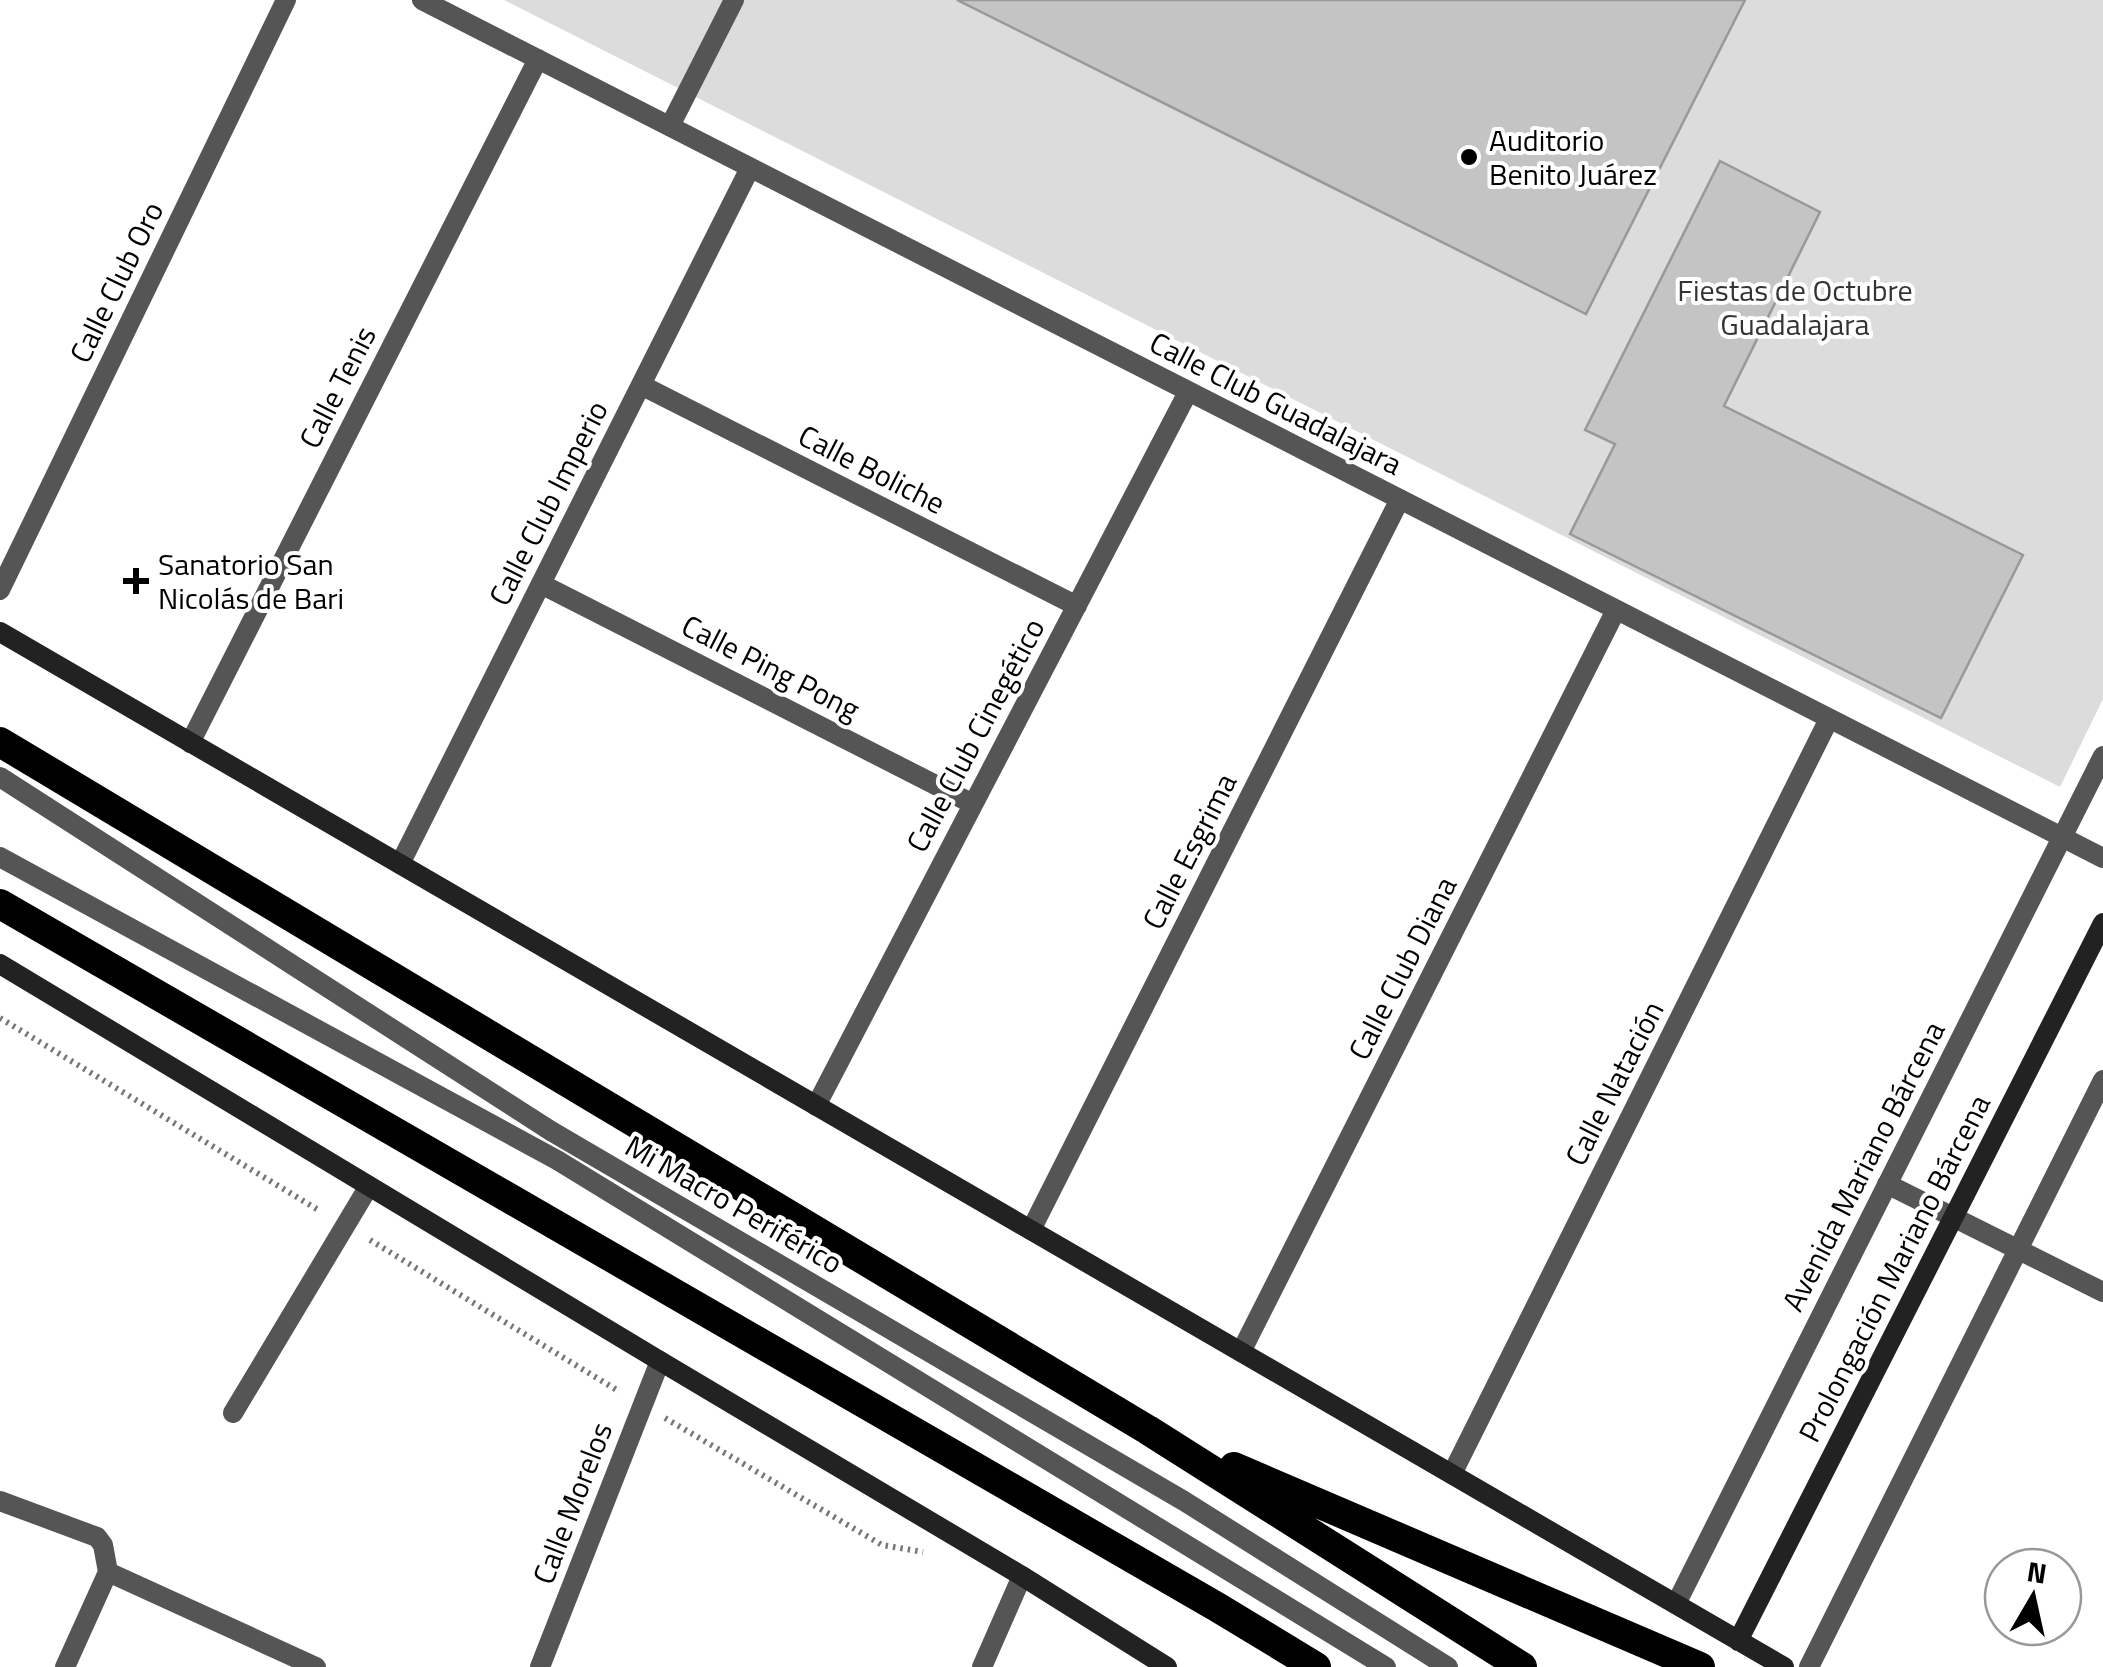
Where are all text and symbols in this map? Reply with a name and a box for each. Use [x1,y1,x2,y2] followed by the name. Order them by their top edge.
[1489,117,1657,197] place label: Auditorio Benito Juárez
[1458,146,1480,168] marker: Auditorio Benito Juárez
[57,194,175,370] street label: Calle Club Oro
[1677,267,1913,347] park label: Fiestas de Octubre Guadalajara
[287,318,387,456] street label: Calle Tenis
[1142,319,1410,487] street label: Calle Club Guadalajara
[476,392,620,614] street label: Calle Club Imperio
[791,412,953,526] street label: Calle Boliche
[158,541,344,621] place label: Sanatorio San Nicolás de Bari
[123,568,149,594] marker: Sanatorio San Nicolás de Bari
[674,602,868,732] street label: Calle Ping Pong
[894,610,1056,860] street label: Calle Club Cinegético
[1130,765,1248,937] street label: Calle Esgrima
[1336,868,1468,1068] street label: Calle Club Diana
[1553,993,1675,1173] street label: Calle Natación
[1770,1013,1956,1319] street label: Avenida Mariano Bárcena
[1786,1086,2002,1450] street label: Prolongación Mariano Bárcena
[617,1123,851,1285] street label: Mi Macro Periférico
[520,1415,624,1591] street label: Calle Morelos
[1983,1547,2083,1647] north arrow
[2024,1549,2050,1595] text: N

